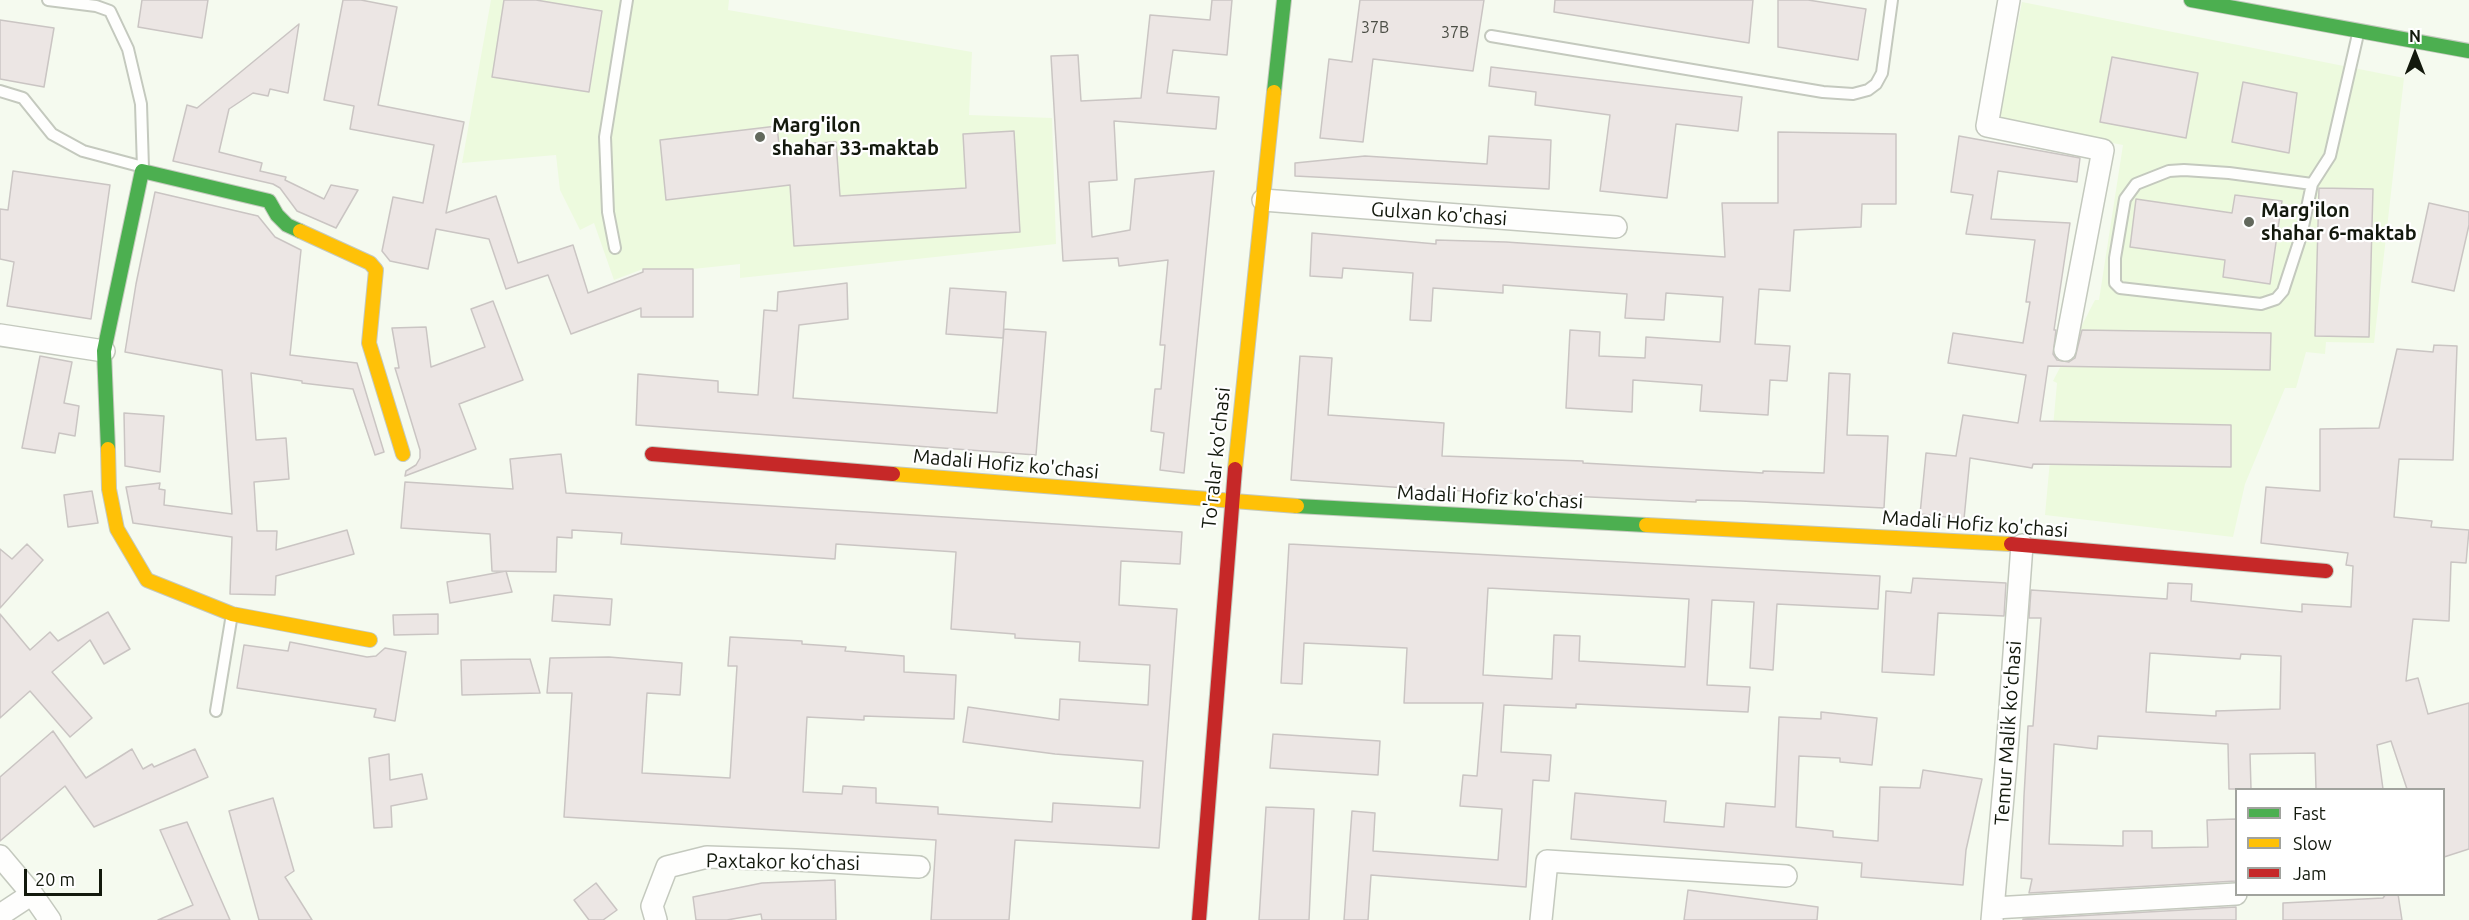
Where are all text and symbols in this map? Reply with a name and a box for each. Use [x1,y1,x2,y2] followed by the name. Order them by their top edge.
[1361,18,1389,38] house number: 37В
[1441,23,1469,43] house number: 37В
[2385,24,2445,84] north arrow
[2409,27,2421,45] text: N
[772,113,939,160] place label: Marg'ilon shahar 33-maktab
[753,130,767,144] marker: Marg'ilon shahar 33-maktab
[1370,197,1508,231] street label: Gulxan ko'chasi
[2261,198,2417,245] place label: Marg'ilon shahar 6-maktab
[2242,215,2256,229] marker: Marg'ilon shahar 6-maktab
[1197,386,1235,530] street label: To'ralar ko'chasi
[912,444,1100,484] street label: Madali Hofiz ko'chasi
[1396,480,1584,514] street label: Madali Hofiz ko'chasi
[1881,506,2069,542] street label: Madali Hofiz ko'chasi
[1990,640,2026,826] street label: Temur Malik koʻchasi
[2235,788,2445,896] legend
[2293,803,2326,823] text: Fast
[2293,833,2332,853] text: Slow
[706,849,860,875] street label: Paxtakor koʻchasi
[27,857,105,895] scale bar
[2293,863,2327,883] text: Jam
[35,869,75,889] text: 20 m

